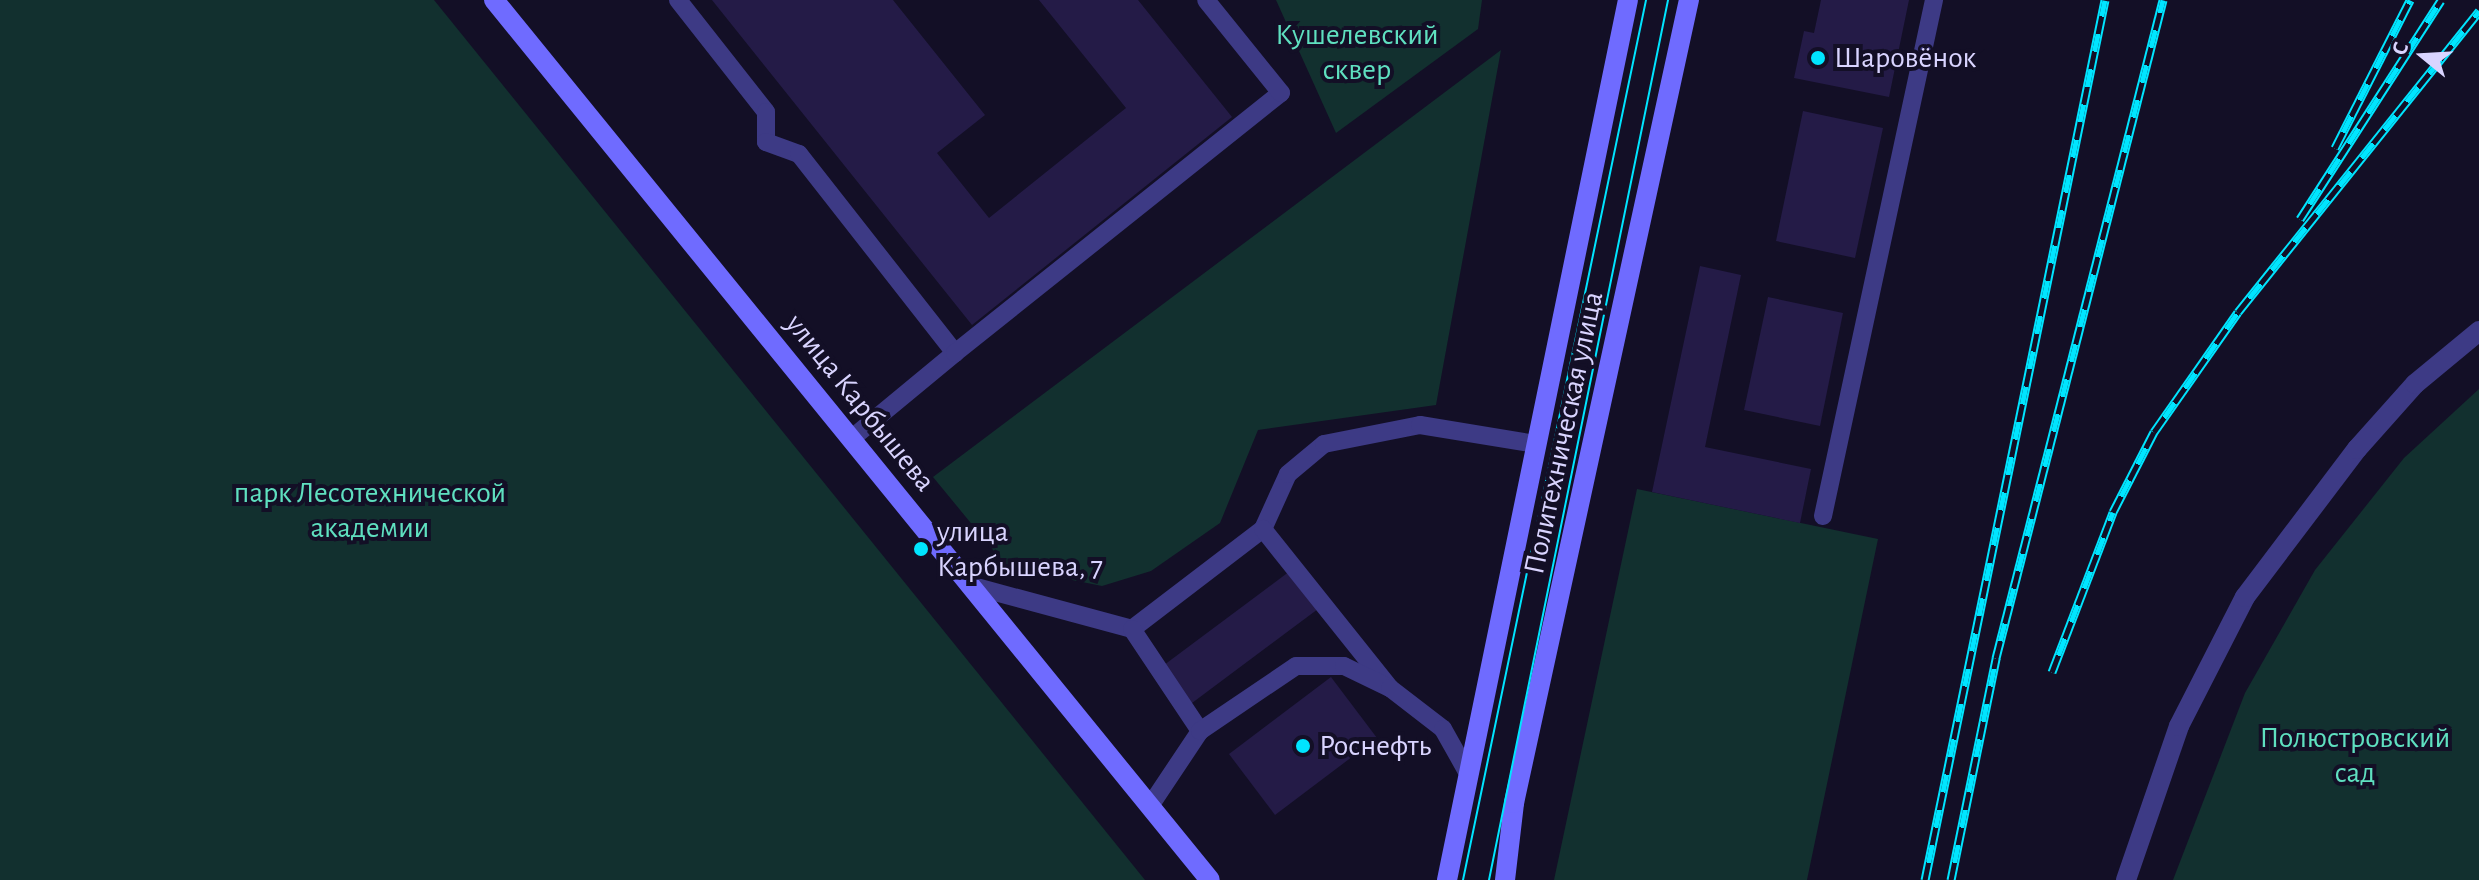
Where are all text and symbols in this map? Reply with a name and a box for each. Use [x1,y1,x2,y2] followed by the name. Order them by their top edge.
[2383,16,2463,96] north arrow
[1275,17,1439,88] park label: Кушелевский сквер
[2388,39,2413,58] text: С
[1834,40,1976,76] place label: Шаровёнок
[1809,49,1827,67] marker: Шаровёнок
[1516,288,1612,578] street label: Политехническая улица
[777,307,943,499] street label: улица Карбышева
[234,475,506,546] park label: парк Лесотехнической академии
[937,514,1103,584] place label: улица Карбышева, 7
[912,540,930,558] marker: улица Карбышева, 7
[2260,720,2450,790] park label: Полюстровский сад
[1319,728,1431,764] place label: Роснефть
[1294,737,1312,755] marker: Роснефть

